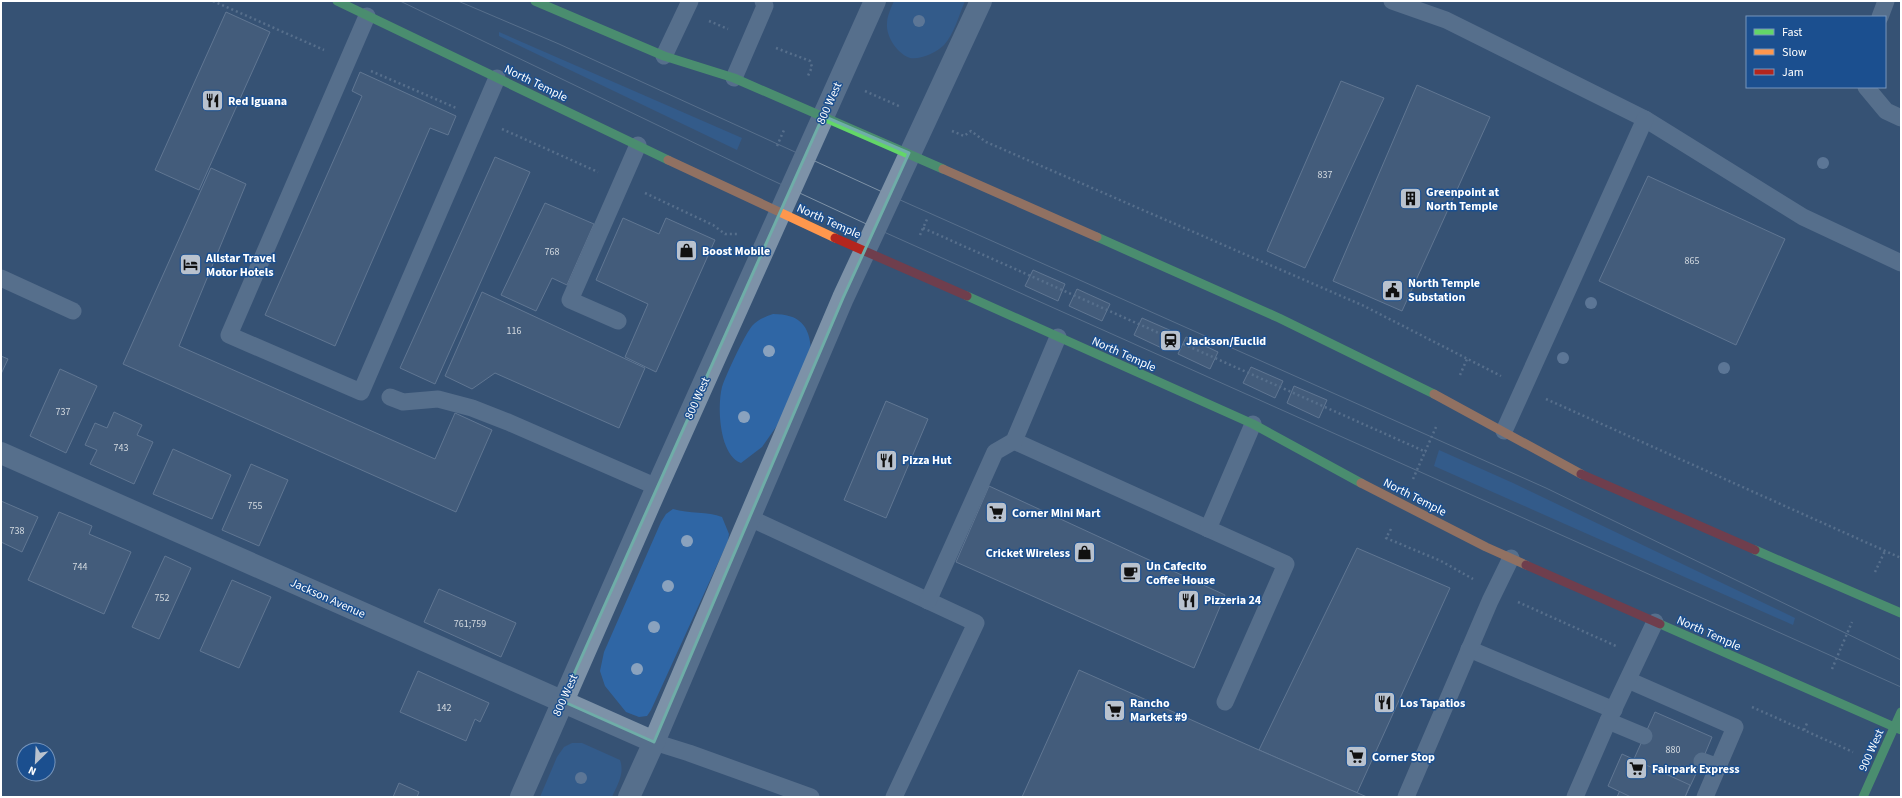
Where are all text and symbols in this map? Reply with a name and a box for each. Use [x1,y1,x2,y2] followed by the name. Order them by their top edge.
[1746,16,1886,88] legend
[1782,24,1802,41] text: Fast
[1782,44,1807,61] text: Slow
[501,61,570,106] street label: North Temple
[1782,64,1804,81] text: Jam
[813,79,846,127] street label: 800 West
[200,88,226,114] restaurant icon: Red Iguana
[228,93,287,110] place label: Red Iguana
[1318,168,1332,182] house number: 837
[1426,184,1499,215] place label: Greenpoint at North Temple
[1397,186,1423,212] building icon: Greenpoint at North Temple
[794,200,864,243] street label: North Temple
[673,238,699,264] shop icon: Boost Mobile
[702,243,770,260] place label: Boost Mobile
[545,245,559,259] house number: 768
[205,250,276,281] place label: Allstar Travel Motor Hotels
[177,252,203,278] hotel icon: Allstar Travel Motor Hotels
[1685,254,1699,268] house number: 865
[1408,275,1480,306] place label: North Temple Substation
[1379,277,1405,303] public building icon: North Temple Substation
[507,324,521,338] house number: 116
[1158,328,1184,354] station icon: Jackson/Euclid
[1089,333,1159,376] street label: North Temple
[1186,333,1266,350] place label: Jackson/Euclid
[681,374,714,422] street label: 800 West
[56,405,70,419] house number: 737
[114,441,128,455] house number: 743
[873,447,899,473] restaurant icon: Pizza Hut
[902,452,952,469] place label: Pizza Hut
[1380,474,1449,521] street label: North Temple
[248,499,262,513] house number: 755
[984,500,1010,526] supermarket icon: Corner Mini Mart
[1012,505,1101,522] place label: Corner Mini Mart
[10,524,24,538] house number: 738
[1072,540,1098,566] shop icon: Cricket Wireless
[986,545,1070,562] place label: Cricket Wireless
[1146,558,1215,589] place label: Un Cafecito Coffee House
[73,560,87,574] house number: 744
[1118,560,1144,586] cafe icon: Un Cafecito Coffee House
[287,574,368,623] street label: Jackson Avenue
[1176,587,1202,613] restaurant icon: Pizzeria 24
[155,591,169,605] house number: 752
[1204,592,1262,609] place label: Pizzeria 24
[1674,612,1744,655] street label: North Temple
[454,617,486,631] house number: 761;759
[549,671,582,719] street label: 800 West
[1371,690,1397,716] restaurant icon: Los Tapatios
[1130,695,1187,726] place label: Rancho Markets #9
[1400,695,1465,712] place label: Los Tapatios
[1102,697,1128,723] supermarket icon: Rancho Markets #9
[437,701,451,715] house number: 142
[1855,726,1888,774] street label: 900 West
[16,742,56,782] north arrow
[1666,743,1680,757] house number: 880
[1343,744,1369,770] supermarket icon: Corner Stop
[1372,749,1435,766] place label: Corner Stop
[1623,756,1649,782] supermarket icon: Fairpark Express
[1652,761,1740,778] place label: Fairpark Express
[26,762,39,779] text: N

